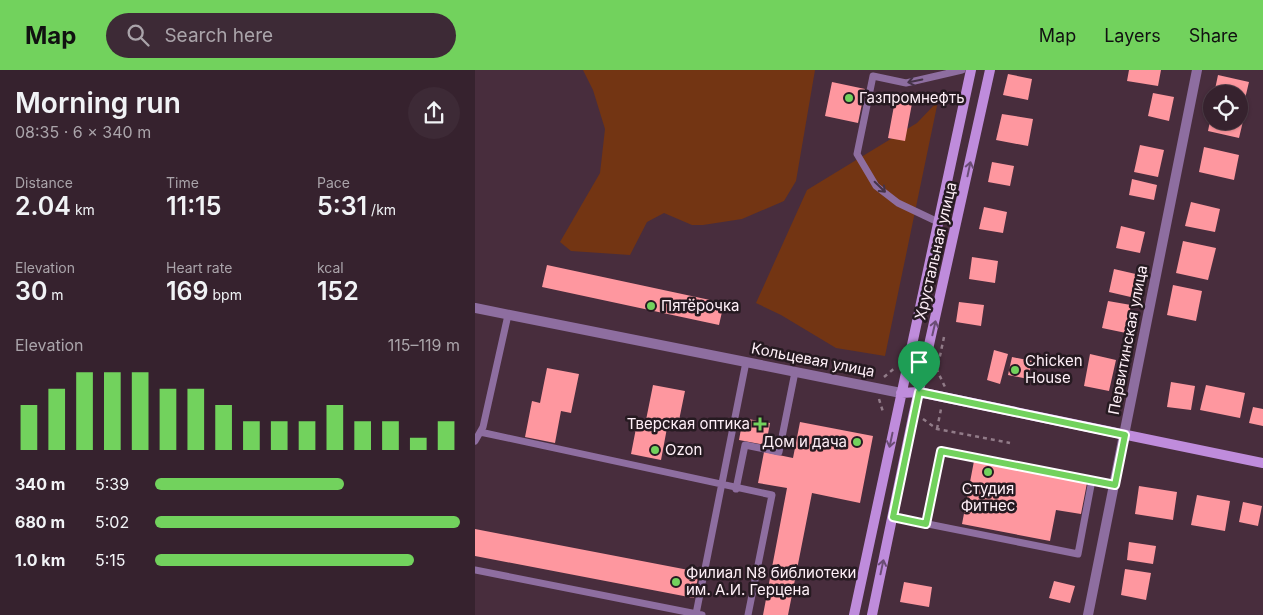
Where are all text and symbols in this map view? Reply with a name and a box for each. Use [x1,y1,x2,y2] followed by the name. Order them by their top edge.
[106,13,456,58] search box
[25,21,76,50] text: Map
[124,21,152,49] icon: search
[164,24,273,47] text: Search here
[1039,25,1076,46] text: Map
[1104,25,1161,46] text: Layers
[1189,25,1238,46] text: Share
[907,77,923,86] one-way arrow
[1203,85,1248,130] map controls
[1203,85,1248,130] button: locate
[15,86,181,120] text: Morning run
[408,87,460,139] button: share
[859,88,965,107] place label: Газпромнефть
[843,92,855,104] marker: Газпромнефть
[15,122,151,142] text: 08:35 · 6 × 340 m
[965,162,974,178] one-way arrow
[15,174,73,191] text: Distance
[166,174,199,191] text: Time
[317,174,350,191] text: Pace
[910,180,961,322] street label: Хрустальная улица
[873,181,886,193] one-way arrow
[15,191,71,221] text: 2.04
[166,191,221,221] text: 11:15
[317,191,367,221] text: 5:31
[71,201,95,218] text: km
[367,201,396,218] text: /km
[15,259,75,276] text: Elevation
[166,259,232,276] text: Heart rate
[317,259,344,276] text: kcal
[1104,264,1151,416] street label: Первитинская улица
[15,276,47,306] text: 30
[166,276,209,306] text: 169
[317,276,359,306] text: 152
[47,286,64,303] text: m
[209,286,242,303] text: bpm
[661,296,740,315] place label: Пятёрочка
[645,300,657,312] marker: Пятёрочка
[930,320,939,336] one-way arrow
[15,335,84,355] text: Elevation
[388,335,460,355] text: 115–119 m
[750,338,876,381] street label: Кольцевая улица
[898,341,940,392] pin
[905,348,933,376] icon: arrive
[1025,351,1083,387] place label: Chicken House
[1009,364,1021,376] marker: Chicken House
[627,414,750,433] place label: Тверская оптика
[754,418,766,430] marker: Тверская оптика
[762,432,847,451] place label: Дом и дача
[886,432,896,448] one-way arrow
[851,436,863,448] marker: Дом и дача
[665,440,702,459] place label: Ozon
[649,444,661,456] marker: Ozon
[982,466,994,478] marker: Студия Фитнес
[15,474,65,494] text: 340 m
[95,474,129,494] text: 5:39
[961,479,1015,515] place label: Студия Фитнес
[15,512,65,532] text: 680 m
[95,512,129,532] text: 5:02
[15,550,65,570] text: 1.0 km
[95,550,126,570] text: 5:15
[878,560,888,576] one-way arrow
[686,563,856,599] place label: Филиал N8 библиотеки им. А.И. Герцена
[670,576,682,588] marker: Филиал N8 библиотеки им. А.И. Герцена

